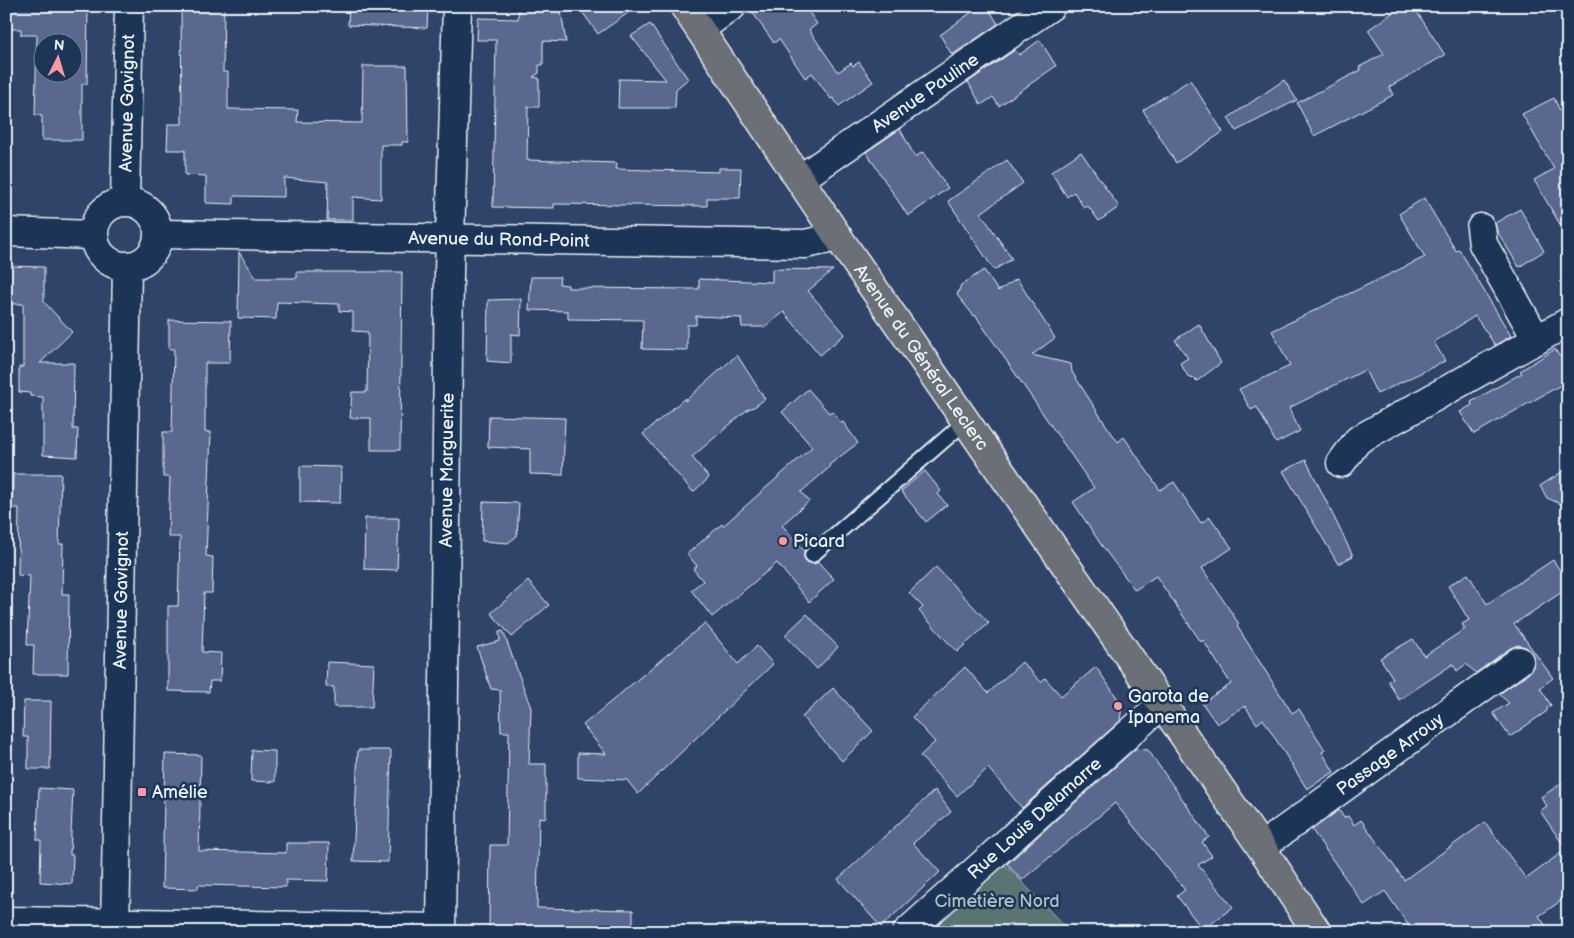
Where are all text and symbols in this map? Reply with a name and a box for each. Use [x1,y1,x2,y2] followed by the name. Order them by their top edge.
[32,32,82,82] north arrow
[115,33,139,172] street label: Avenue Gavignot
[53,37,65,54] text: N
[868,48,983,137] street label: Avenue Pauline
[408,227,590,251] street label: Avenue du Rond-Point
[850,260,993,454] street label: Avenue du Général Leclerc
[435,392,458,548] street label: Avenue Marguerite
[109,530,133,669] street label: Avenue Gavignot
[793,531,845,552] place label: Picard
[777,535,789,547] marker: Picard
[1128,686,1209,728] place label: Garota de Ipanema
[1112,700,1124,712] marker: Garota de Ipanema
[1332,708,1448,800] street label: Passage Arrouy
[963,753,1106,883] street label: Rue Louis Delamarre
[152,782,208,803] place label: Amélie
[136,786,148,798] marker: Amélie
[934,891,1060,912] park label: Cimetière Nord

